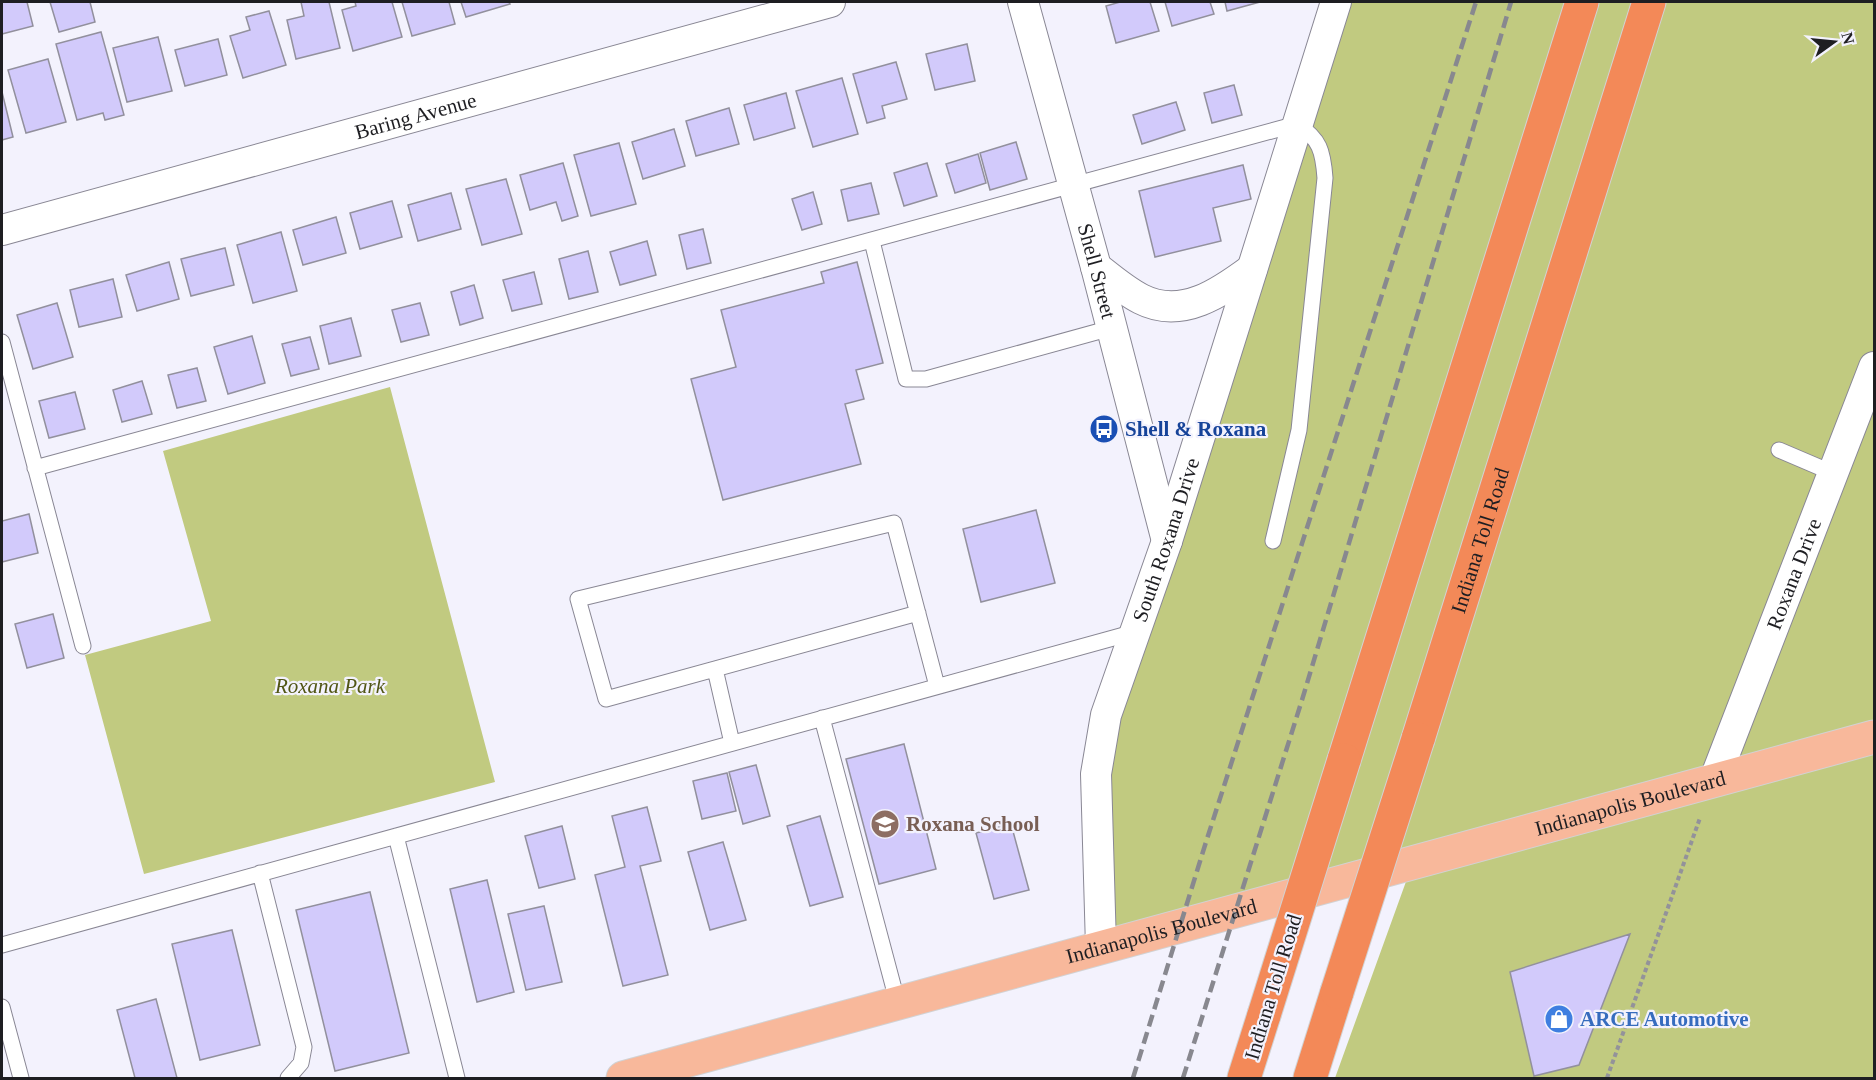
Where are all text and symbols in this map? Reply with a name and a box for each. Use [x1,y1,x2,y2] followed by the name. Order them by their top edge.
[1804,12,1864,72] north arrow
[1838,30,1858,46] text: N
[352,88,479,144] street label: Baring Avenue
[1073,221,1121,321] street label: Shell Street
[1088,413,1120,445] bus stop icon: Shell & Roxana
[1125,417,1267,441] place label: Shell & Roxana
[1128,455,1204,625] street label: South Roxana Drive
[1446,464,1514,616] street label: Indiana Toll Road
[1762,515,1826,633] street label: Roxana Drive
[274,674,386,698] park label: Roxana Park
[1532,766,1729,841] street label: Indianapolis Boulevard
[869,808,901,840] school or university icon: Roxana School
[906,812,1040,836] place label: Roxana School
[1063,894,1260,969] street label: Indianapolis Boulevard
[1239,911,1307,1063] street label: Indiana Toll Road
[1543,1003,1575,1035] shop icon: ARCE Automotive
[1580,1007,1749,1031] place label: ARCE Automotive

